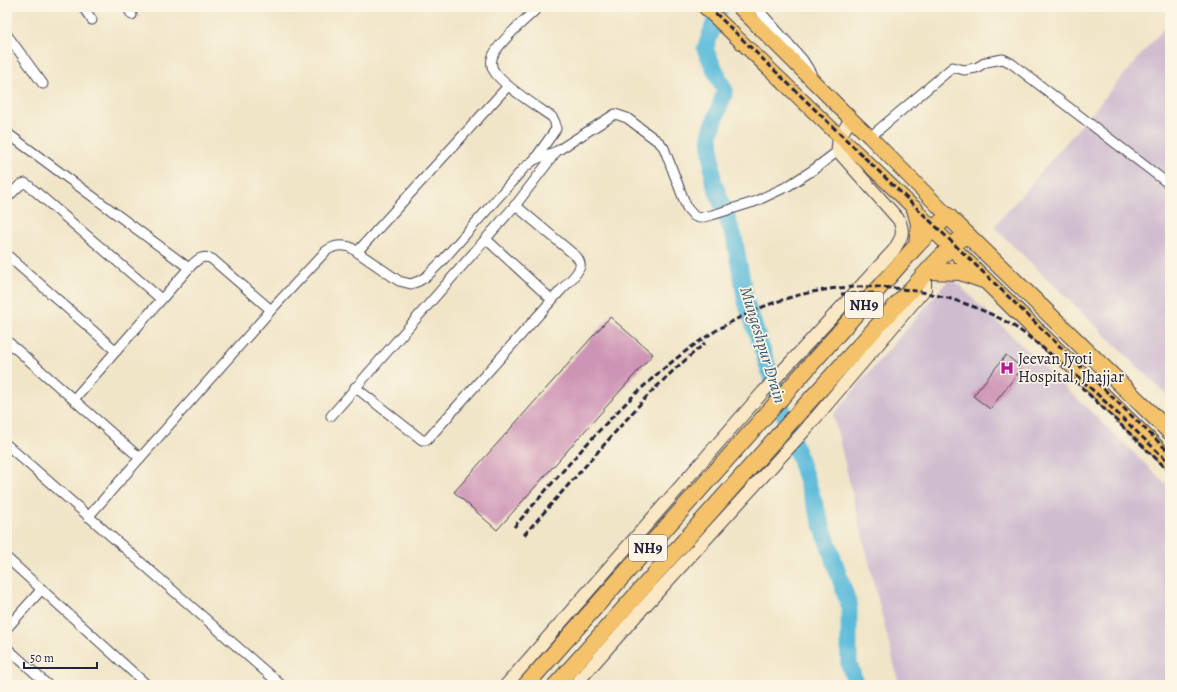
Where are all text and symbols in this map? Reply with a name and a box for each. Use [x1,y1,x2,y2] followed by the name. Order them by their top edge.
[734,284,792,406] water label: Mungeshpur Drain
[845,292,883,318] road number: NH9
[1018,348,1124,388] place label: Jeevan Jyoti Hospital, Jhajjar
[999,360,1015,376] hospital icon: Jeevan Jyoti Hospital, Jhajjar
[629,535,667,561] road number: NH9
[24,644,97,670] scale bar
[30,650,54,666] text: 50 m

